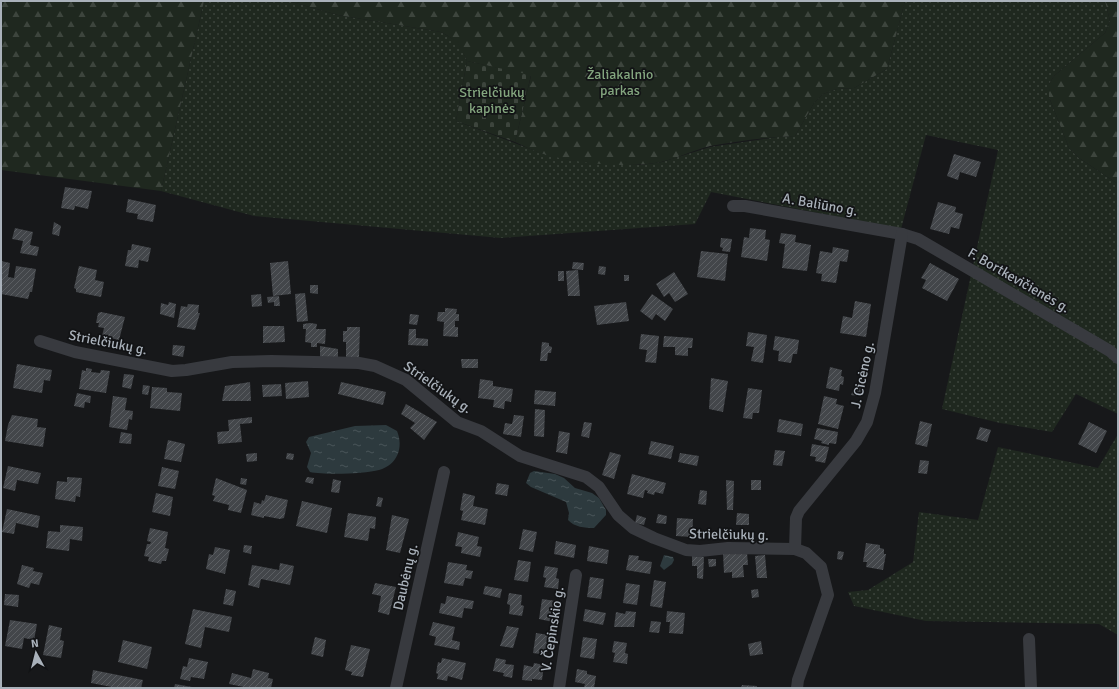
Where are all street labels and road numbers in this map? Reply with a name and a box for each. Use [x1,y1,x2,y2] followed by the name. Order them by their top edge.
[781,190,859,219] street label: A. Baliūno g.
[965,244,1073,317] street label: F. Bortkevičienės g.
[67,327,149,358] street label: Strielčiukų g.
[847,340,878,410] street label: J. Cicėno g.
[400,358,475,417] street label: Strielčiukų g.
[689,525,769,544] street label: Strielčiukų g.
[390,542,421,612] street label: Daubėnų g.
[537,585,568,673] street label: V. Čepinskio g.

